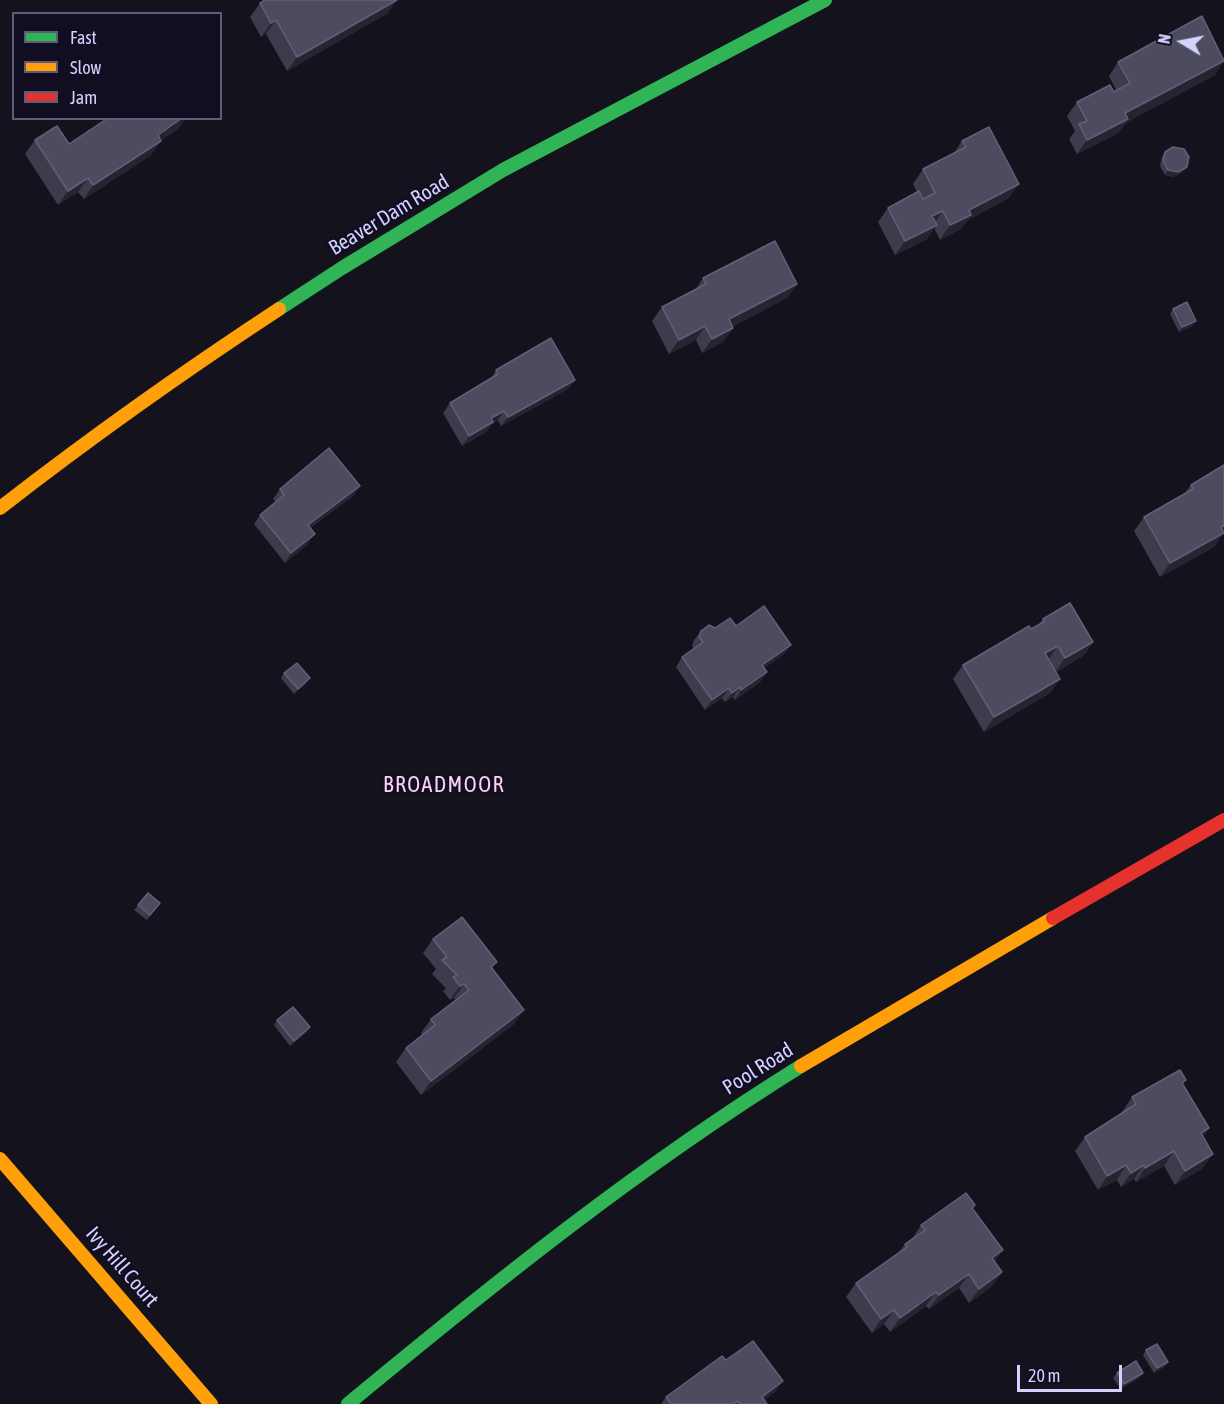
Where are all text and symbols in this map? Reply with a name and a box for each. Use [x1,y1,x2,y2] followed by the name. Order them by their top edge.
[12,12,222,120] legend
[1152,12,1212,72] north arrow
[70,27,97,48] text: Fast
[1155,33,1174,45] text: N
[70,57,101,78] text: Slow
[70,87,97,108] text: Jam
[324,169,454,261] street label: Beaver Dam Road
[383,772,505,798] district label: BROADMOOR
[718,1038,798,1100] street label: Pool Road
[80,1222,164,1312] street label: Ivy Hill Court
[1020,1353,1125,1391] scale bar
[1028,1365,1060,1386] text: 20 m

